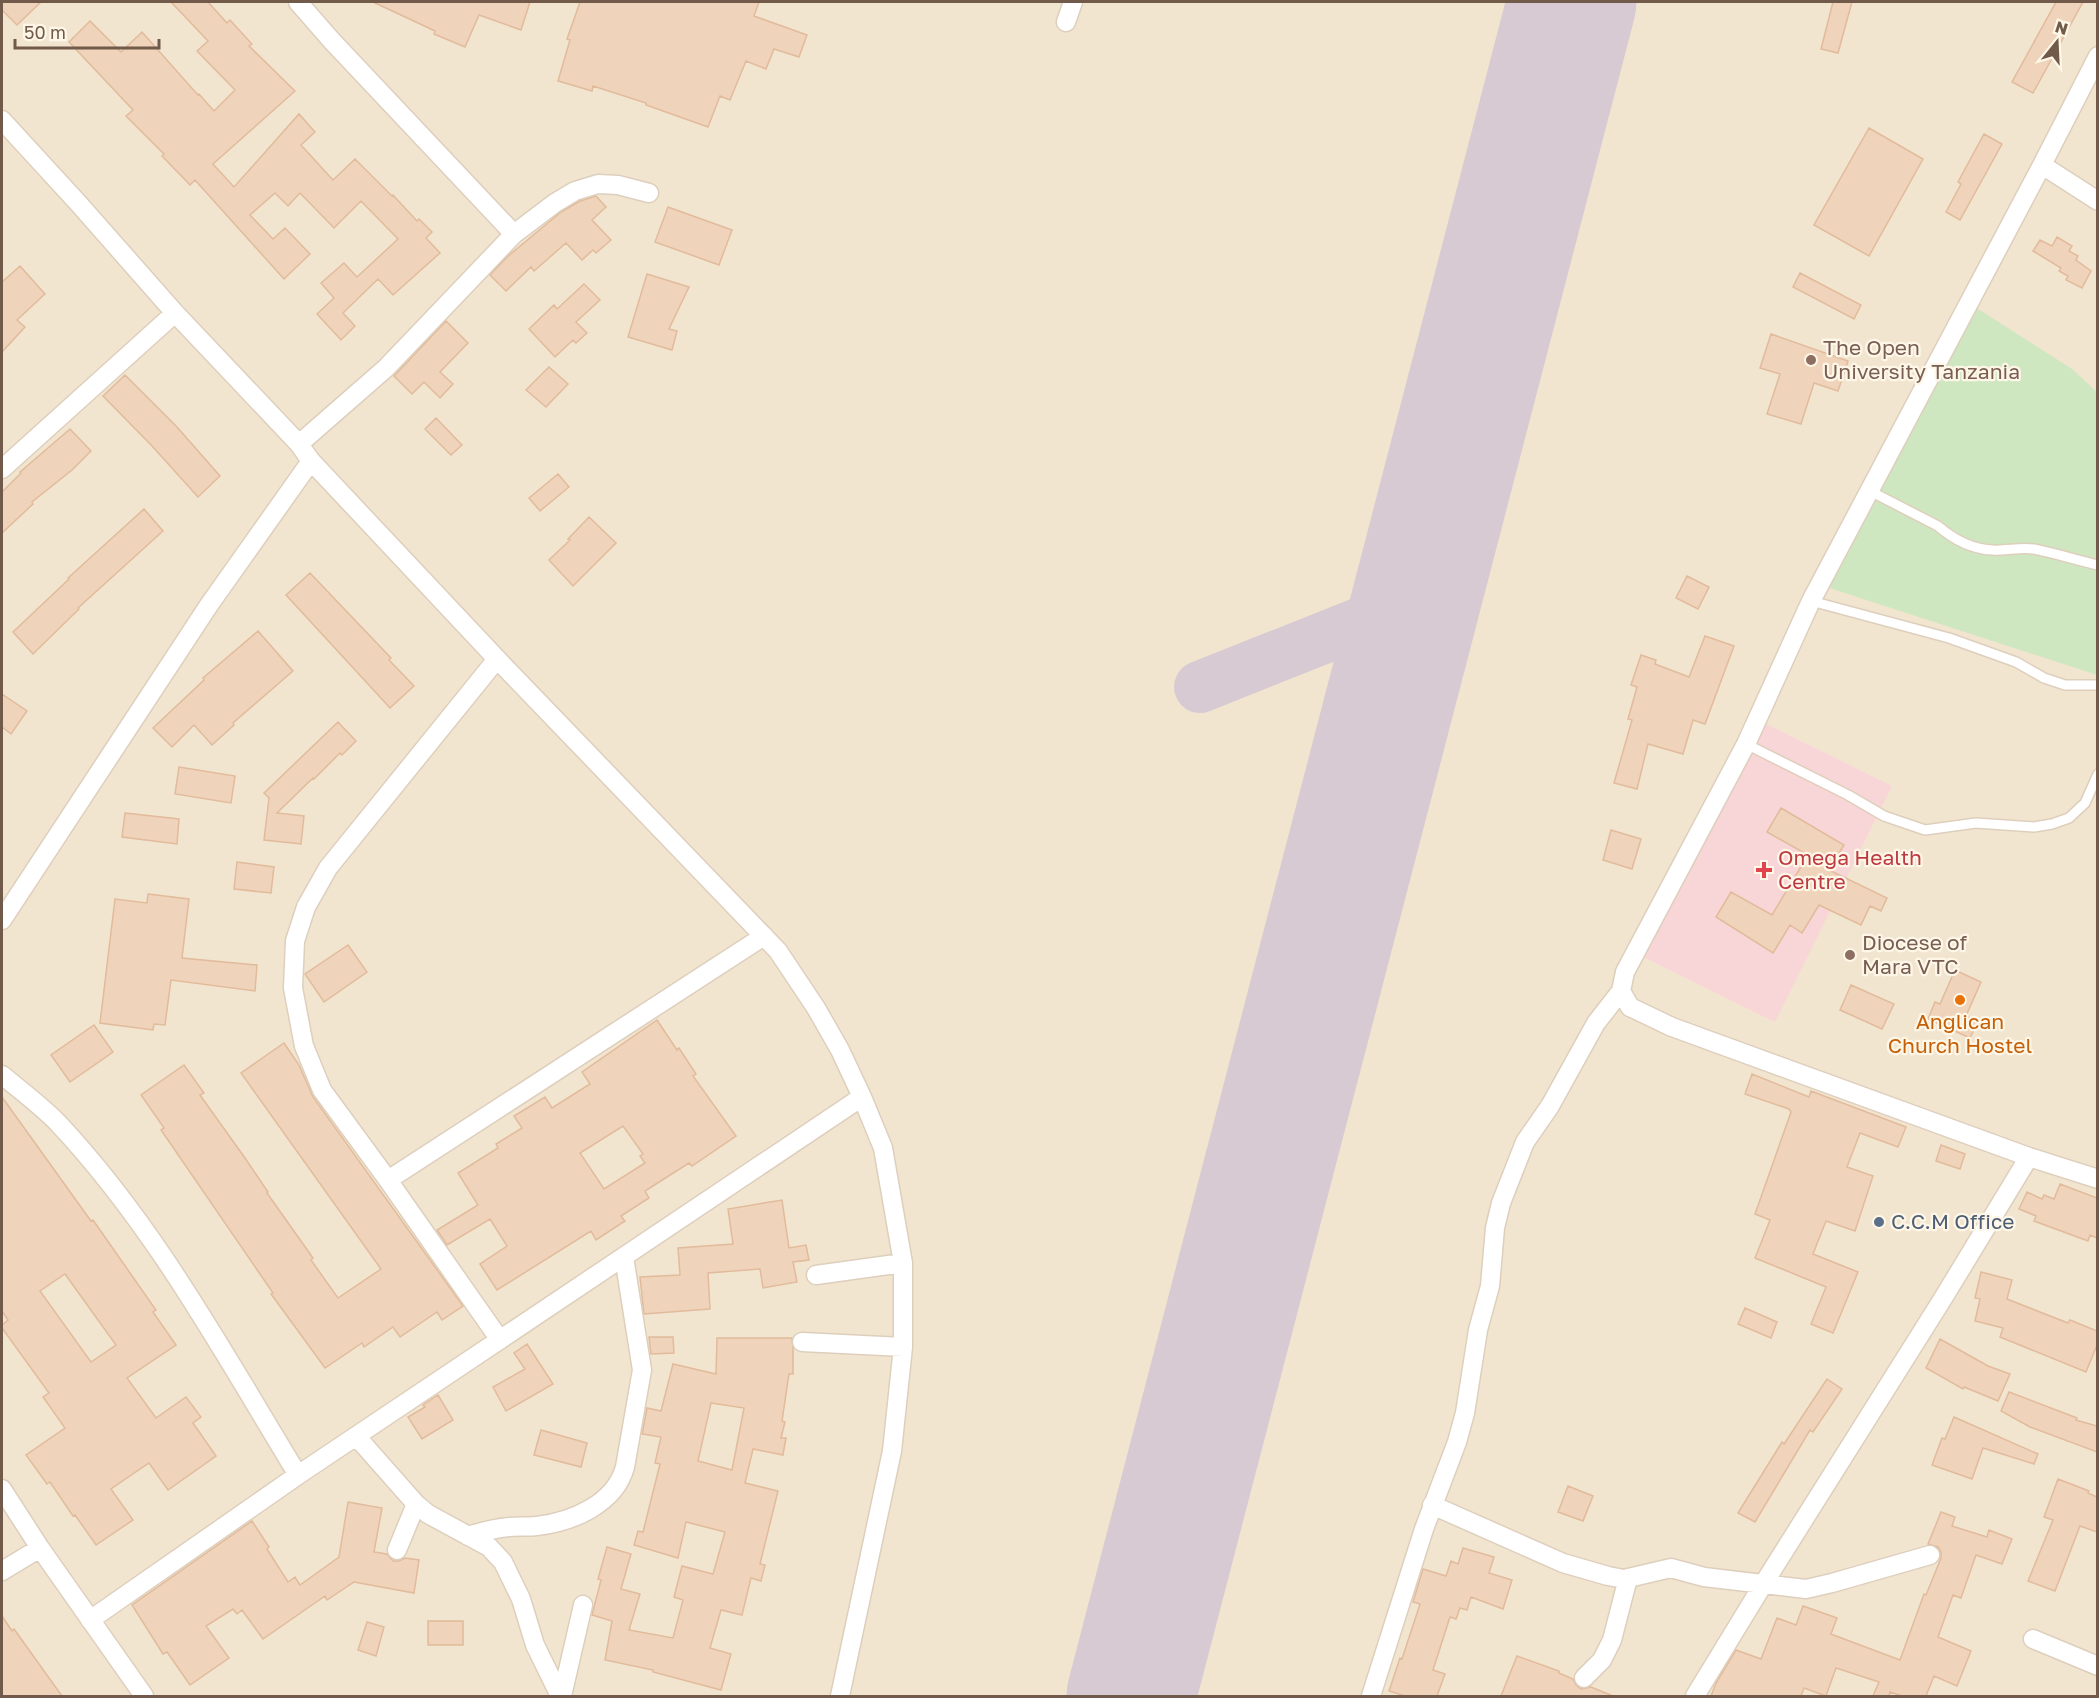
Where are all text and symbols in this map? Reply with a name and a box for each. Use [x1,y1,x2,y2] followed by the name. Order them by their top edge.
[15,12,159,50] scale bar
[2027,12,2087,72] north arrow
[2053,16,2071,39] text: N
[24,21,66,43] text: 50 m
[1823,334,2020,384] place label: The Open University Tanzania
[1804,353,1818,367] marker: The Open University Tanzania
[1778,844,1922,894] place label: Omega Health Centre
[1755,861,1773,879] marker: Omega Health Centre
[1862,929,1968,979] place label: Diocese of Mara VTC
[1843,948,1857,962] marker: Diocese of Mara VTC
[1953,993,1967,1007] marker: Anglican Church Hostel
[1888,1008,2032,1058] place label: Anglican Church Hostel
[1891,1208,2015,1234] place label: C.C.M Office
[1872,1215,1886,1229] marker: C.C.M Office

